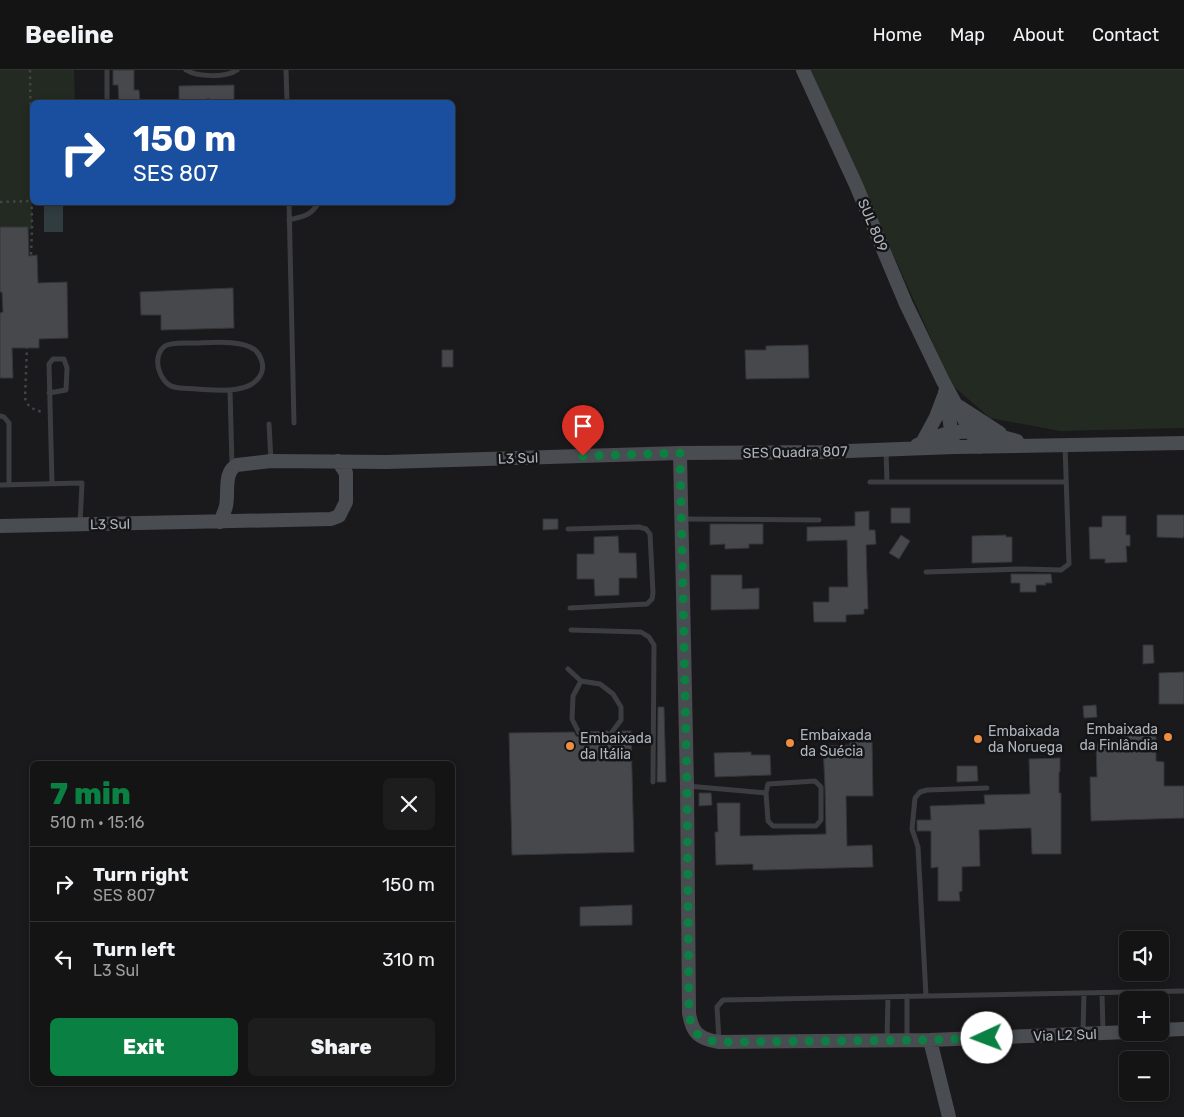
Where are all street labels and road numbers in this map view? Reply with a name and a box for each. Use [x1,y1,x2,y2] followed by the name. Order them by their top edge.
[854,196,891,254] street label: SUL 809
[743,443,847,462] street label: SES Quadra 807
[498,449,538,468] street label: L3 Sul
[90,516,130,533] street label: L3 Sul
[1033,1026,1097,1045] street label: Via L2 Sul

